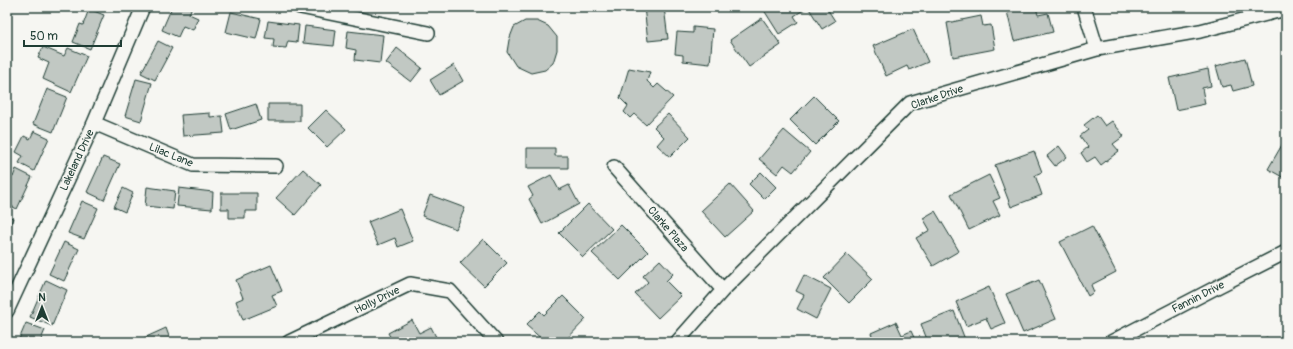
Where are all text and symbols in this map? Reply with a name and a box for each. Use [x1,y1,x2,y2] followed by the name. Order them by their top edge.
[24,22,121,48] scale bar
[30,29,58,44] text: 50 m
[909,82,965,112] street label: Clarke Drive
[57,127,97,193] street label: Lakeland Drive
[147,140,196,170] street label: Lilac Lane
[645,204,691,254] street label: Clarke Plaza
[1170,278,1227,316] street label: Fannin Drive
[352,283,402,317] street label: Holly Drive
[22,287,62,327] north arrow
[38,291,46,304] text: N

